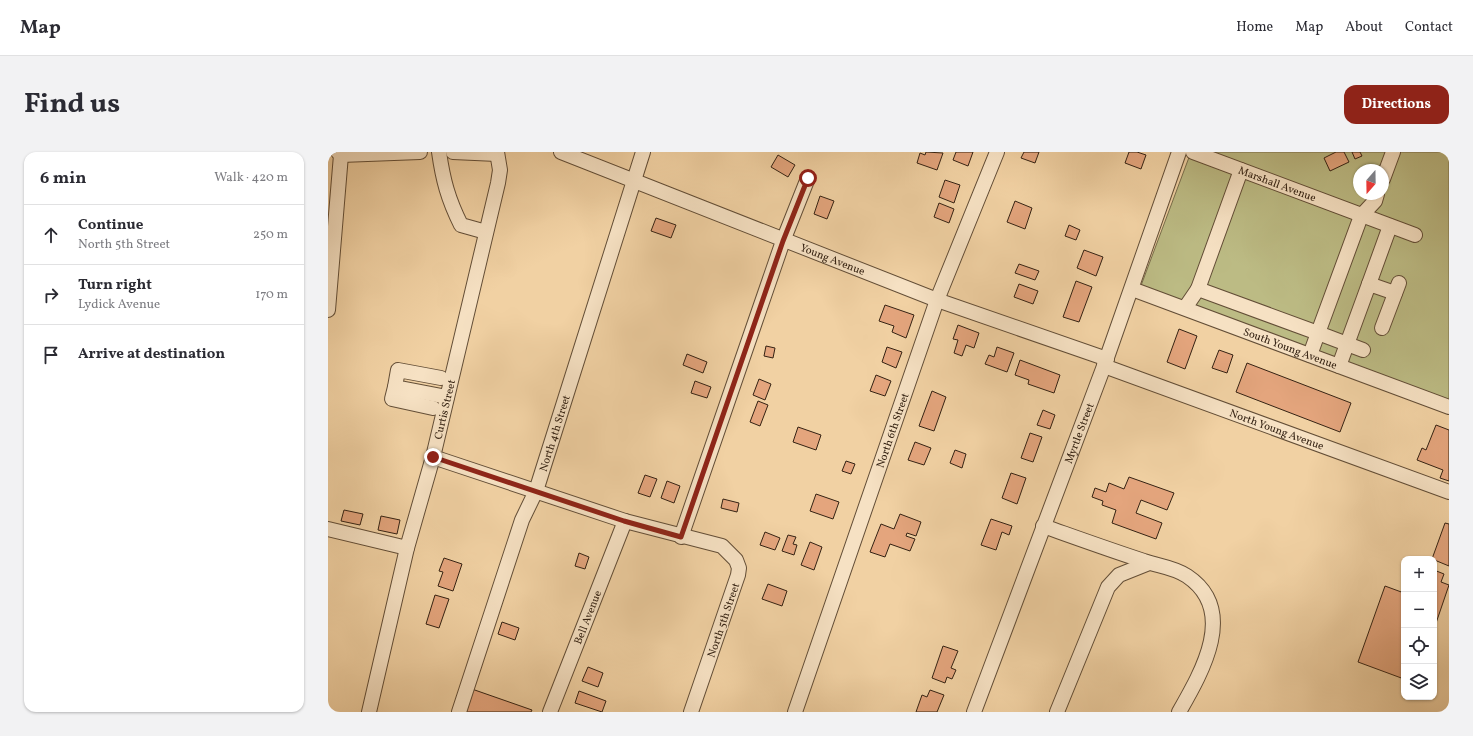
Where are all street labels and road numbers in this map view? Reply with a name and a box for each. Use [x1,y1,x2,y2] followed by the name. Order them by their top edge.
[1236,164,1318,206] street label: Marshall Avenue
[798,241,867,280] street label: Young Avenue
[1241,325,1339,374] street label: South Young Avenue
[431,378,460,441] street label: Curtis Street
[874,391,913,470] street label: North 6th Street
[537,393,575,474] street label: North 4th Street
[1062,401,1098,466] street label: Myrtle Street
[1227,406,1326,455] street label: North Young Avenue
[705,581,744,660] street label: North 5th Street
[571,588,606,647] street label: Bell Avenue

